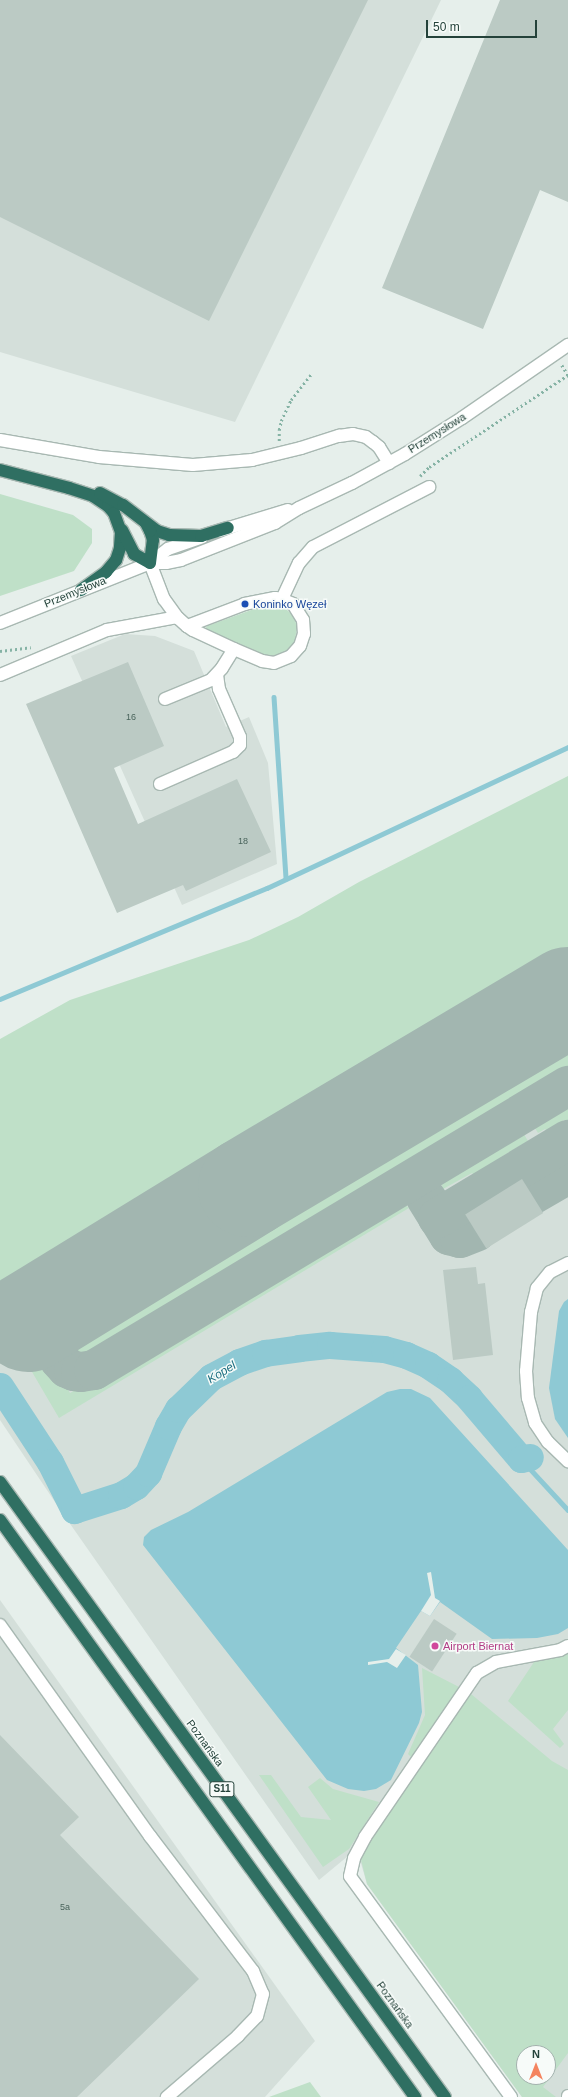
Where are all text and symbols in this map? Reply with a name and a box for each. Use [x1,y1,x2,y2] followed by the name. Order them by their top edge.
[428,12,539,38] scale bar
[433,20,460,34] text: 50 m
[406,410,468,456] street label: Przemysłowa
[42,574,108,610] street label: Przemysłowa
[253,597,326,611] place label: Koninko Węzeł
[240,599,250,609] marker: Koninko Węzeł
[126,712,136,722] house number: 16
[238,836,248,846] house number: 18
[205,1359,239,1387] water label: Kopel
[443,1639,513,1653] place label: Airport Biernat
[430,1641,440,1651] marker: Airport Biernat
[184,1717,226,1769] street label: Poznańska
[209,1781,235,1797] road number: S11
[60,1902,70,1912] house number: 5a
[374,1979,416,2031] street label: Poznańska
[516,2045,556,2085] north arrow
[532,2048,540,2060] text: N

